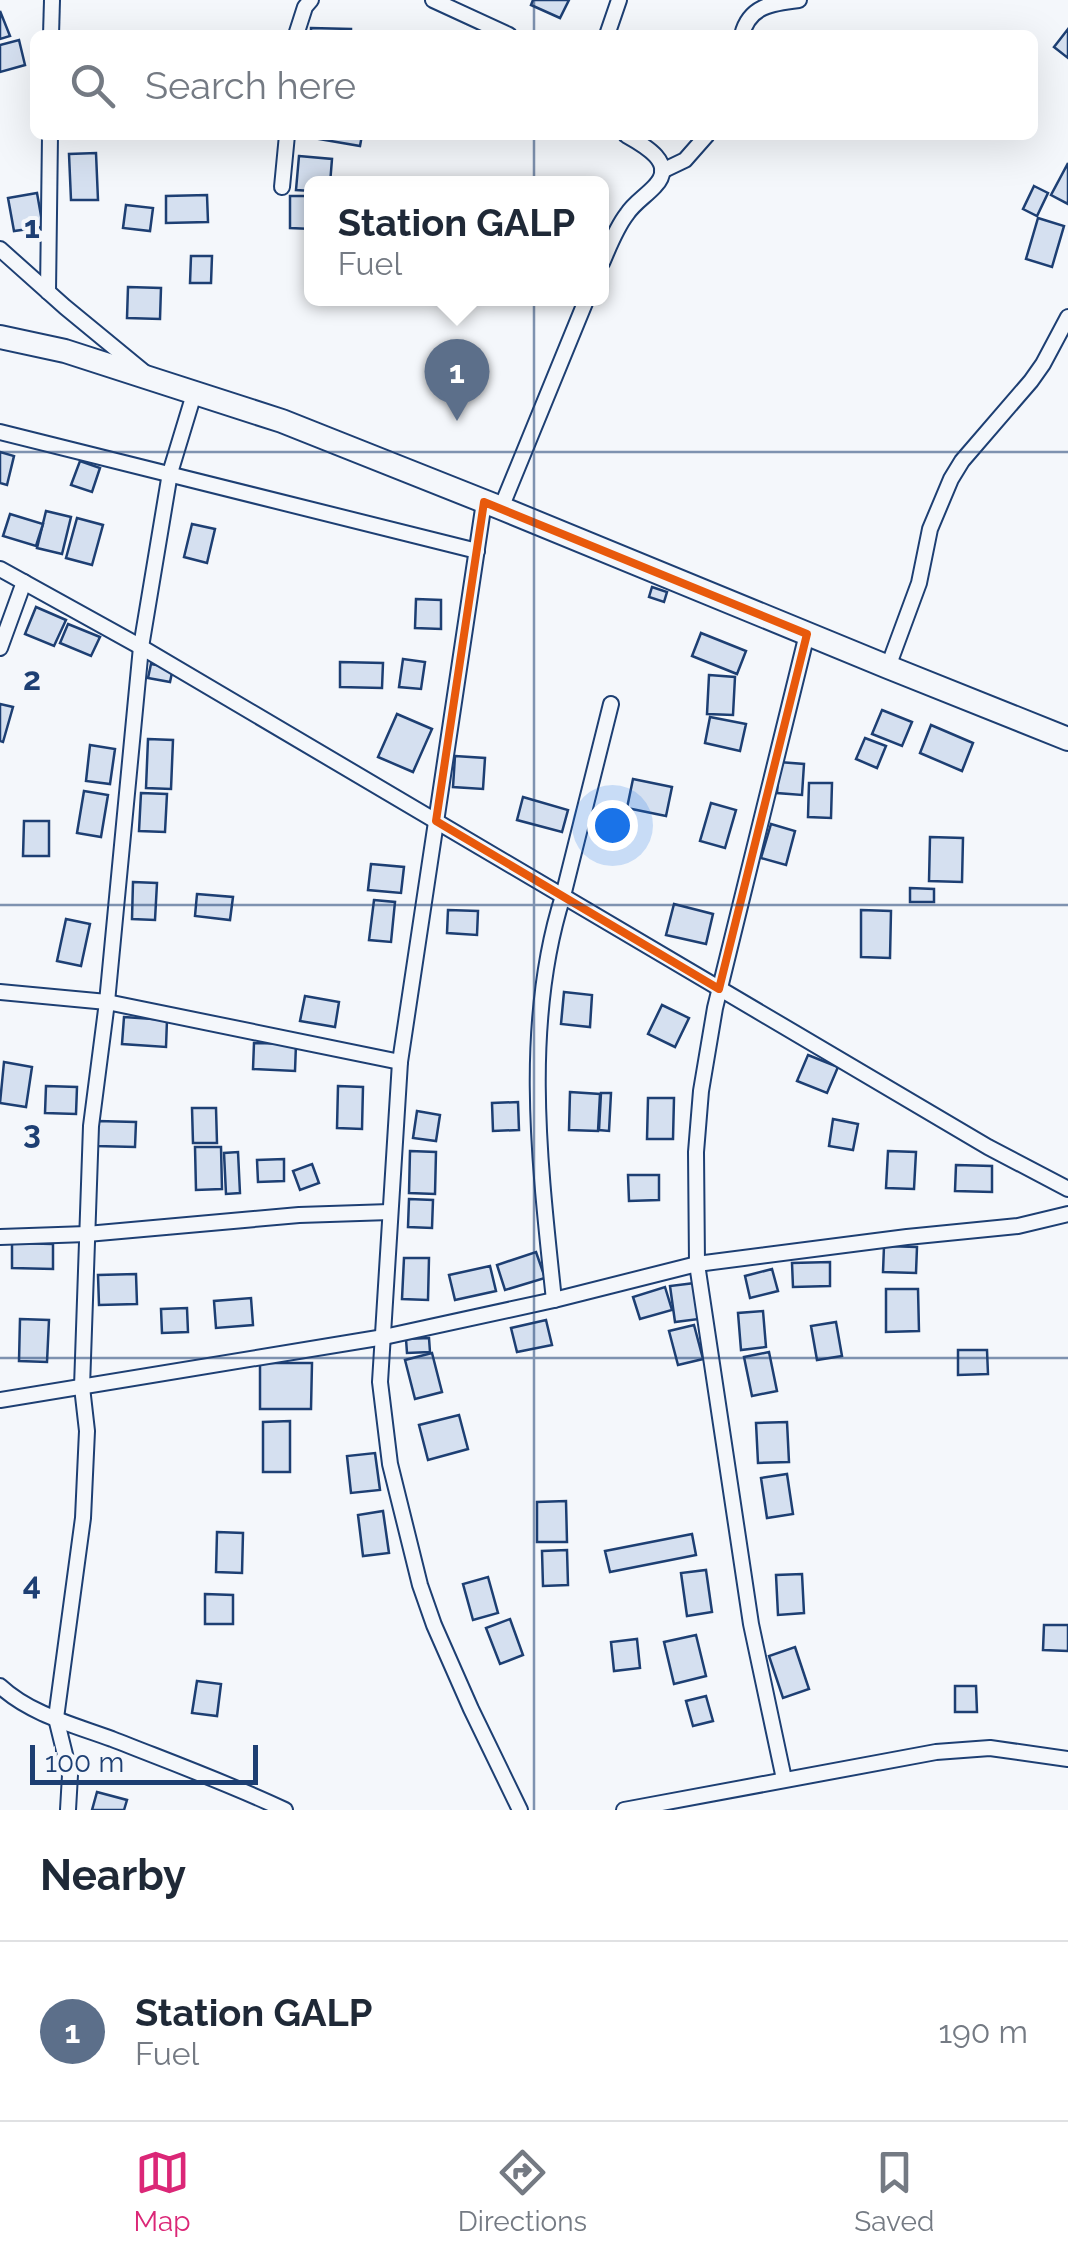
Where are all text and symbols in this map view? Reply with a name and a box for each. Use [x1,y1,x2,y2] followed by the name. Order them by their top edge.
[30,30,1038,140] search box
[65,58,120,113] icon: search
[145,63,356,108] text: Search here
[304,176,609,306] popup
[338,200,575,245] text: Station GALP
[24,208,40,245] text: 1
[338,245,402,282] text: Fuel
[424,338,490,421] pin: 1
[23,660,41,697] text: 2
[587,800,638,851] your location
[23,1113,41,1150] text: 3
[23,1565,41,1602] text: 4
[30,1740,258,1784] scale bar
[45,1746,124,1779] text: 100 m
[40,1851,186,1900] text: Nearby
[135,1990,372,2035] text: Station GALP
[65,2013,80,2050] text: 1
[938,2013,1028,2050] text: 190 m
[135,2035,199,2072] text: Fuel
[134,2145,191,2238] tab: Map
[458,2145,587,2238] tab: Directions
[854,2145,934,2238] tab: Saved

